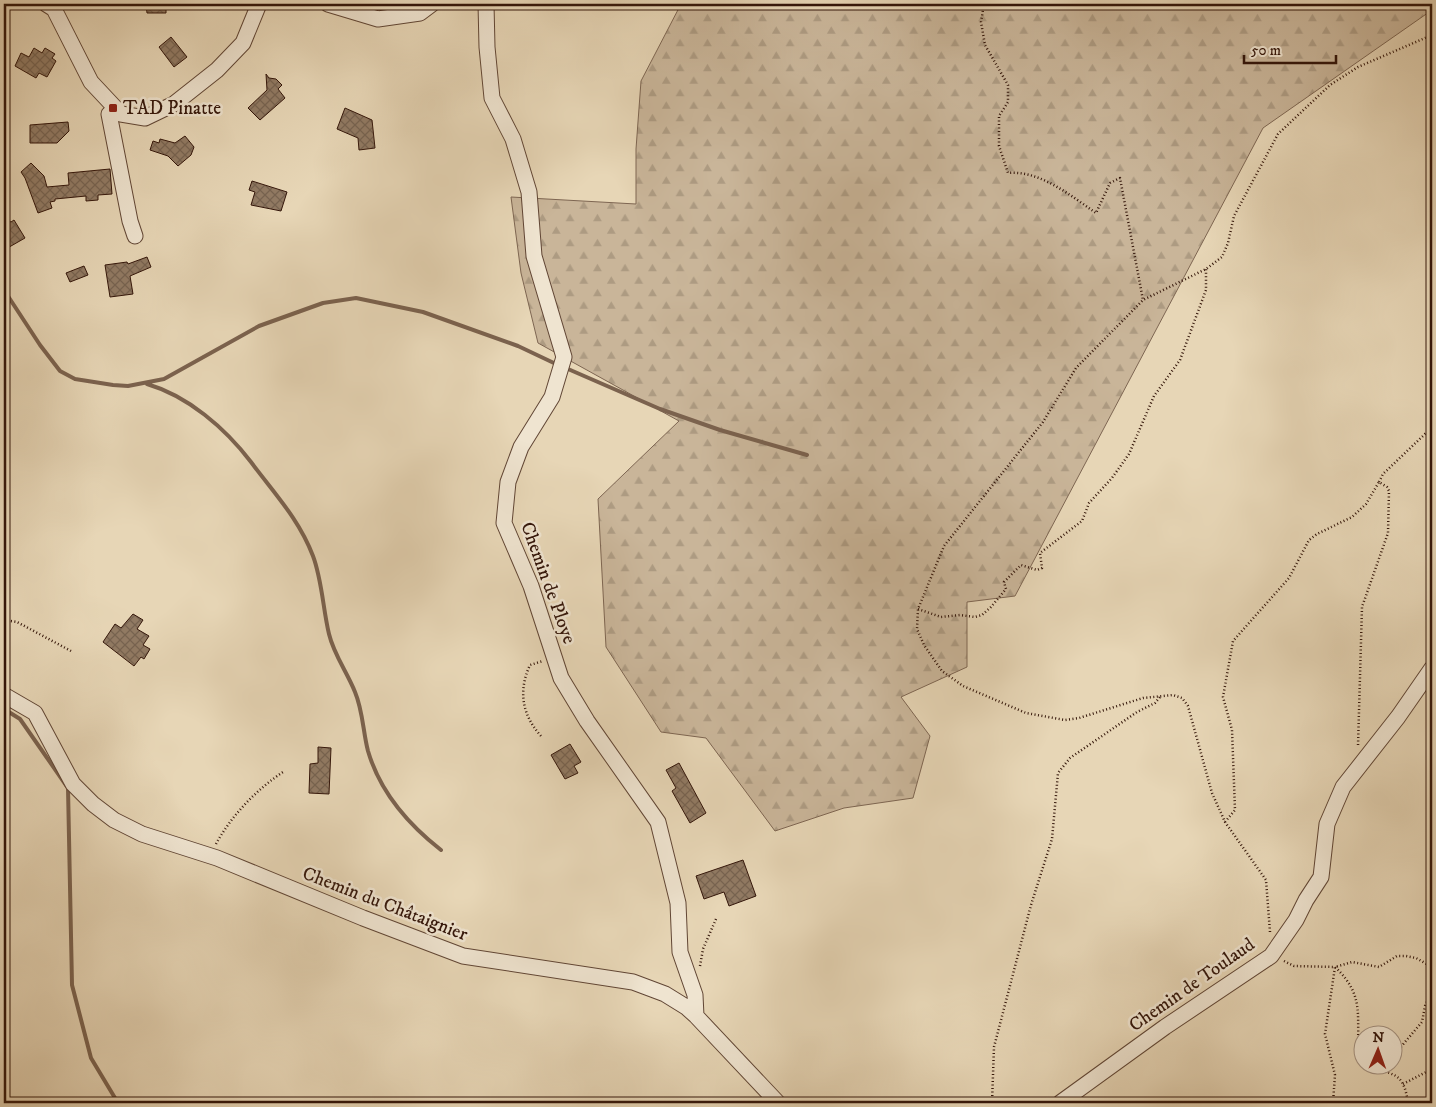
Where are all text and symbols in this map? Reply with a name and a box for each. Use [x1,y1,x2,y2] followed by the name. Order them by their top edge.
[1244,32,1336,64] scale bar
[1251,41,1281,60] text: 50 m
[123,97,221,120] place label: TAD Pinatte
[107,102,119,114] marker: TAD Pinatte
[515,519,581,647] street label: Chemin de Ploye
[299,862,471,946] street label: Chemin du Châtaignier
[1125,933,1260,1037] street label: Chemin de Toulaud
[1354,1024,1404,1074] north arrow
[1372,1029,1385,1047] text: N

